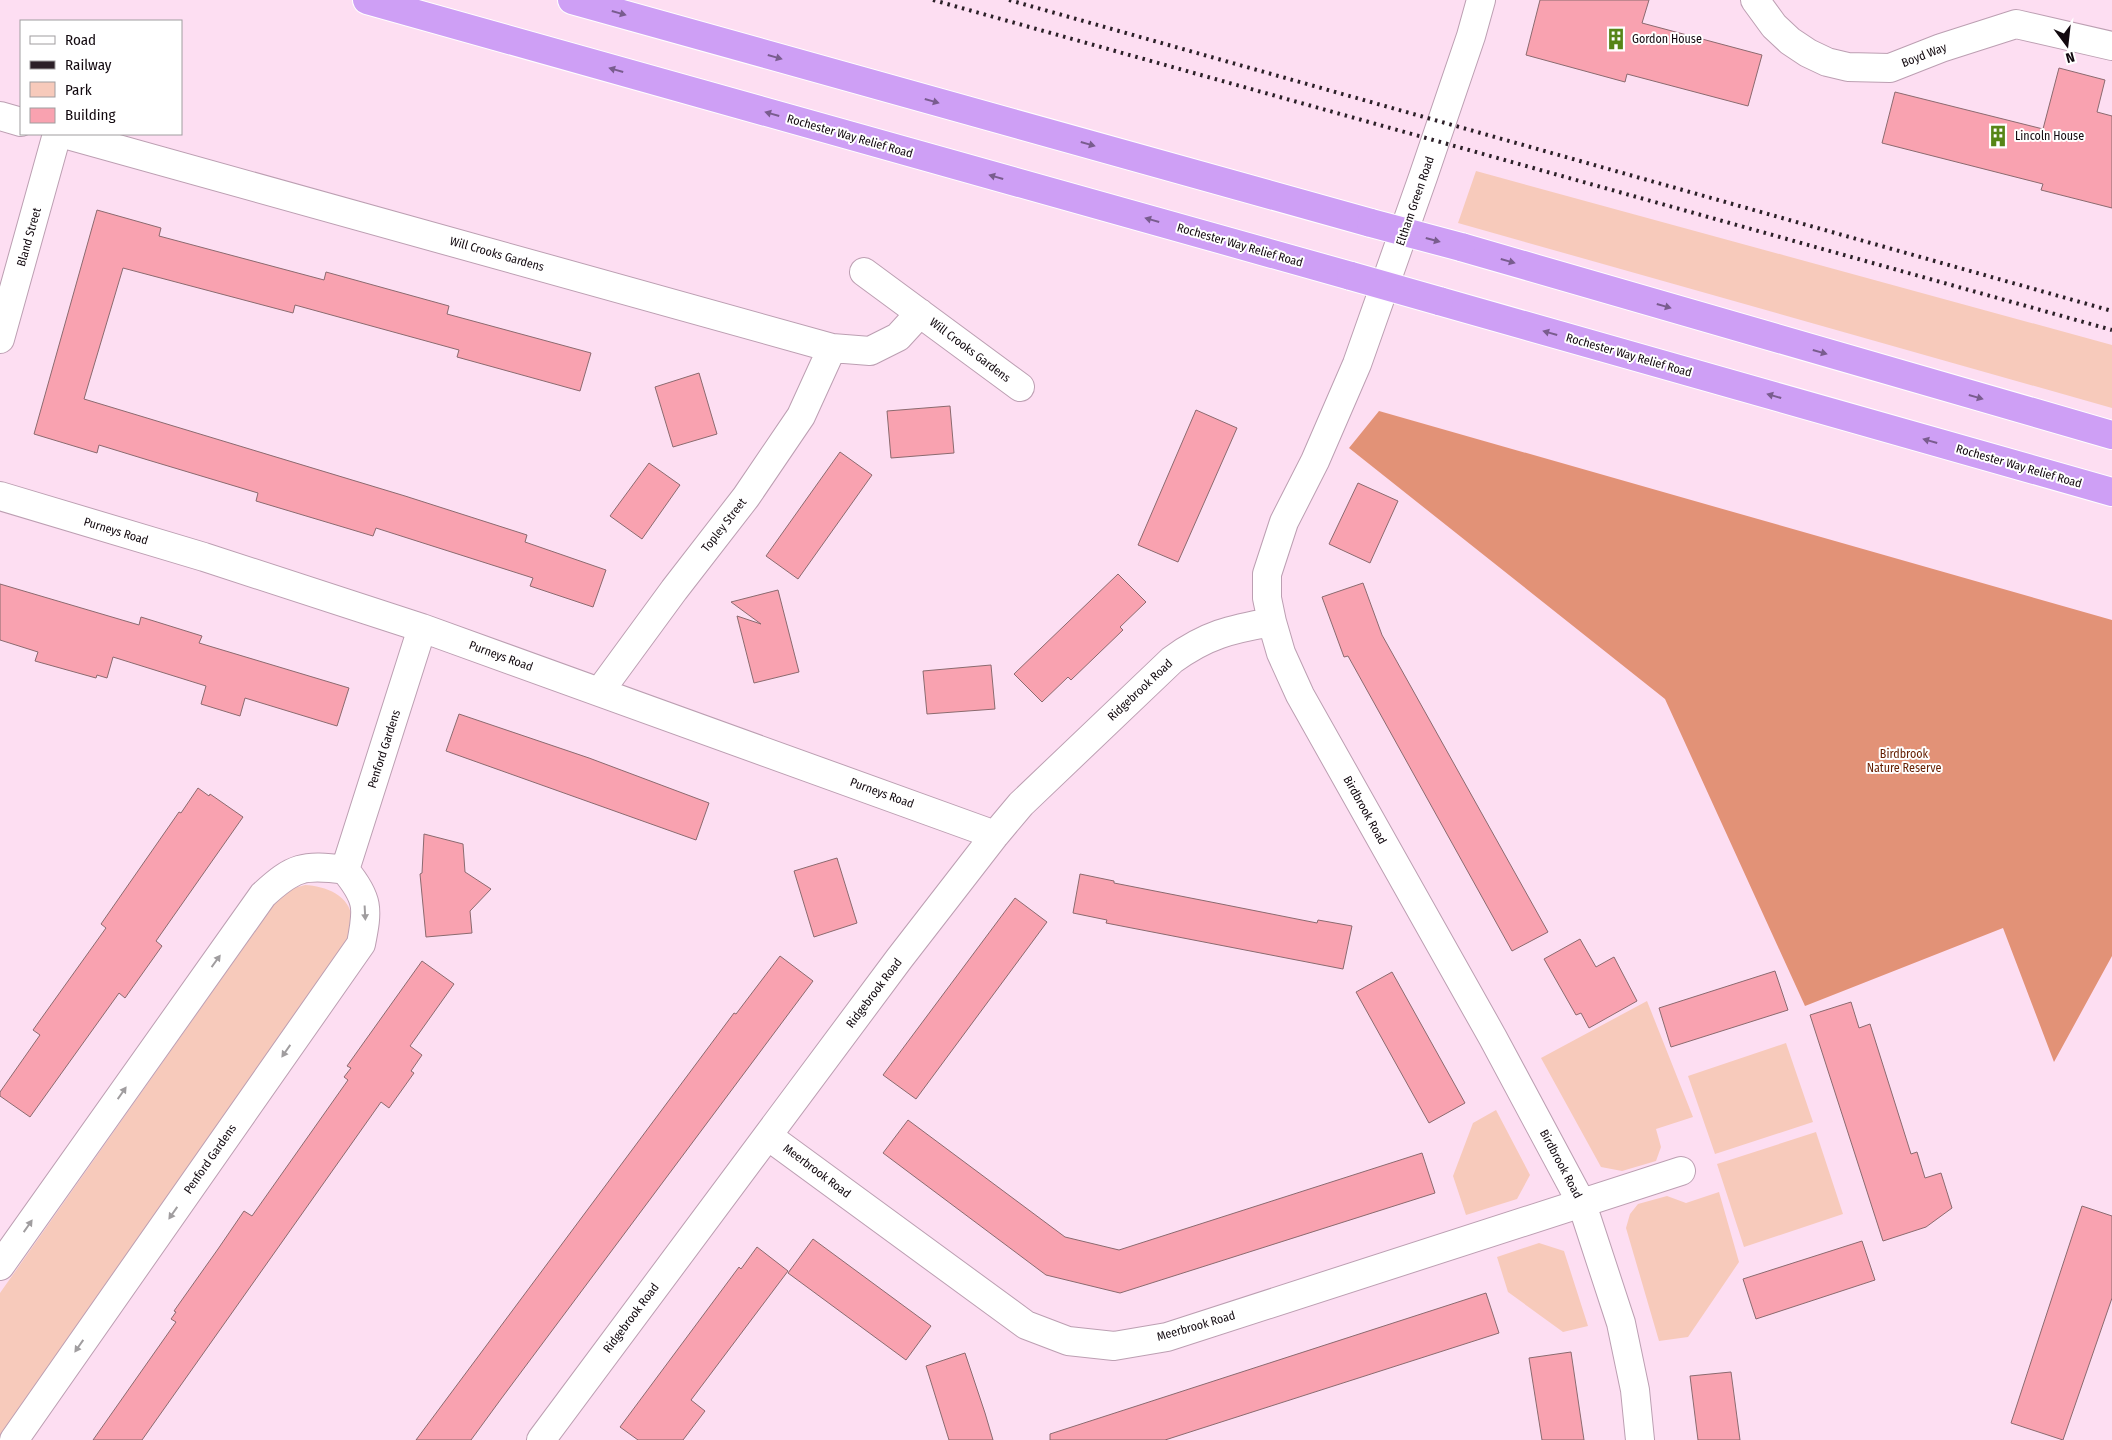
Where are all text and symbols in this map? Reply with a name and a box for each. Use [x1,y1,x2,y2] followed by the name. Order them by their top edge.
[611,9,626,17] one-way arrow
[20,20,182,135] legend
[2042,20,2092,70] north arrow
[1603,26,1629,52] building icon: Gordon House
[65,31,96,49] text: Road
[1632,32,1702,46] place label: Gordon House
[1900,40,1949,70] street label: Boyd Way
[2064,48,2076,66] text: N
[768,53,783,61] one-way arrow
[65,56,112,74] text: Railway
[608,66,623,74] one-way arrow
[65,81,92,99] text: Park
[924,97,939,105] one-way arrow
[65,106,116,124] text: Building
[765,109,780,117] one-way arrow
[786,111,914,161] street label: Rochester Way Relief Road
[1985,123,2011,149] building icon: Lincoln House
[2015,129,2084,143] place label: Lincoln House
[1081,141,1096,149] one-way arrow
[1393,155,1437,247] street label: Eltham Green Road
[988,172,1003,180] one-way arrow
[14,206,44,268] street label: Bland Street
[1145,216,1160,224] one-way arrow
[1176,220,1304,270] street label: Rochester Way Relief Road
[448,234,546,274] street label: Will Crooks Gardens
[1426,236,1441,244] one-way arrow
[1501,257,1516,265] one-way arrow
[1657,303,1672,311] one-way arrow
[927,315,1013,385] street label: Will Crooks Gardens
[1543,328,1558,336] one-way arrow
[1565,330,1693,380] street label: Rochester Way Relief Road
[1813,348,1828,356] one-way arrow
[1766,392,1781,400] one-way arrow
[1969,393,1984,401] one-way arrow
[1923,436,1938,444] one-way arrow
[1955,441,2083,491] street label: Rochester Way Relief Road
[699,495,749,555] street label: Topley Street
[82,515,150,547] street label: Purneys Road
[467,638,535,674] street label: Purneys Road
[1105,656,1175,724] street label: Ridgebrook Road
[365,708,403,790] street label: Penford Gardens
[1867,747,1941,775] park label: Birdbrook Nature Reserve
[1340,773,1390,847] street label: Birdbrook Road
[848,775,916,811] street label: Purneys Road
[361,905,369,921] one-way arrow
[211,954,221,968] one-way arrow
[843,955,905,1031] street label: Ridgebrook Road
[281,1044,291,1058] one-way arrow
[117,1086,127,1100] one-way arrow
[181,1122,239,1196] street label: Penford Gardens
[1537,1127,1585,1201] street label: Birdbrook Road
[781,1141,853,1201] street label: Meerbrook Road
[167,1206,178,1219] one-way arrow
[23,1219,33,1232] one-way arrow
[600,1280,662,1356] street label: Ridgebrook Road
[1155,1308,1237,1344] street label: Meerbrook Road
[74,1339,84,1353] one-way arrow

